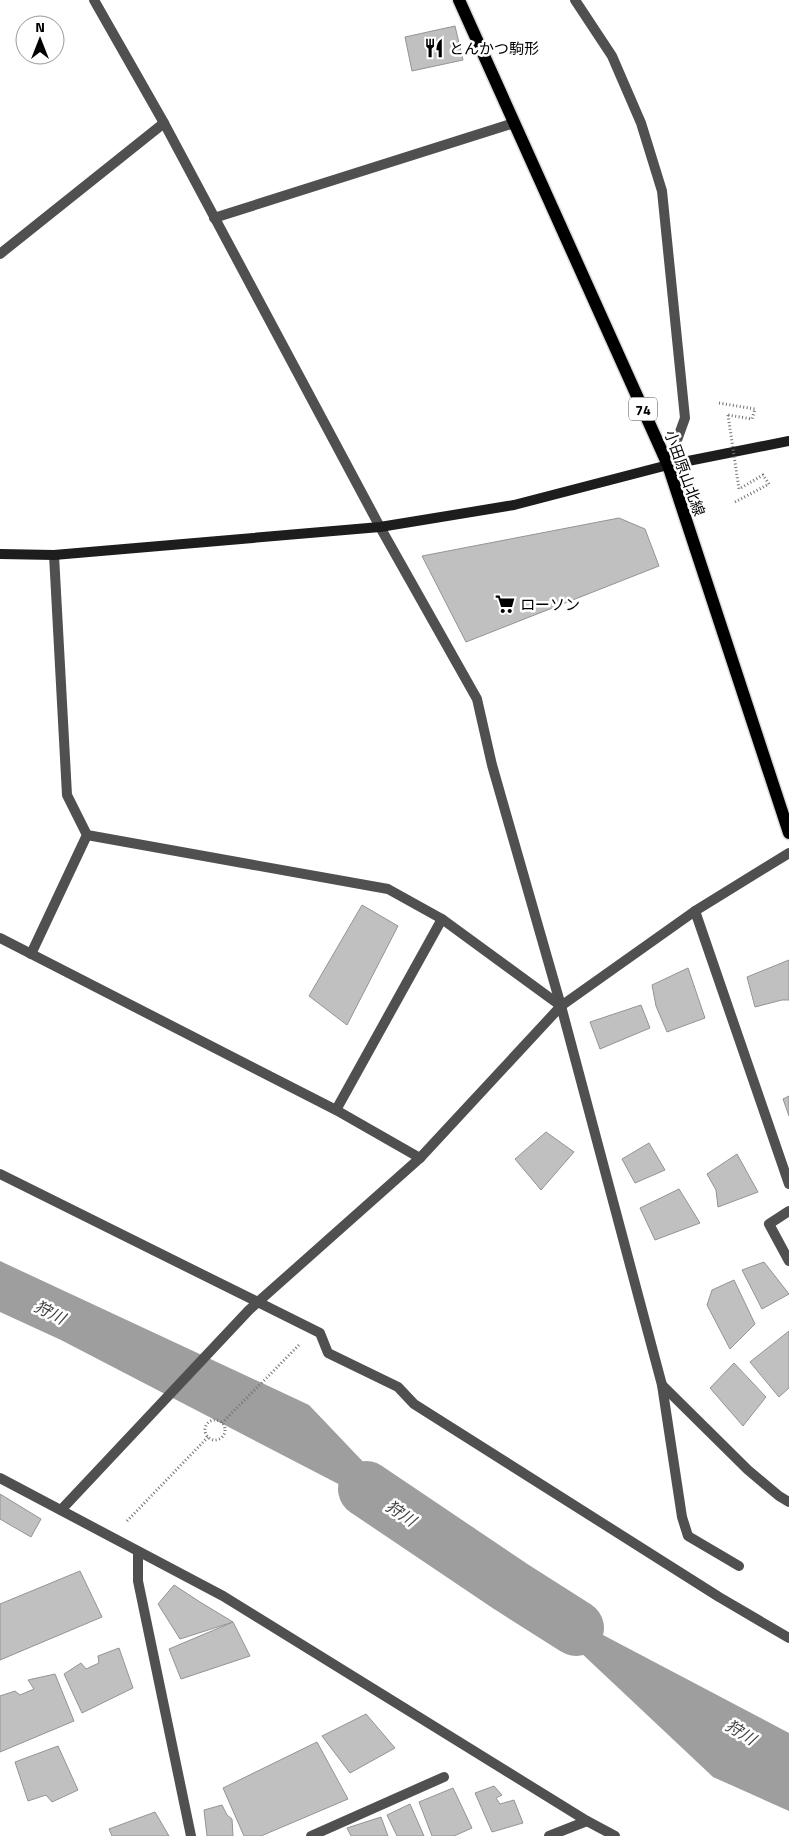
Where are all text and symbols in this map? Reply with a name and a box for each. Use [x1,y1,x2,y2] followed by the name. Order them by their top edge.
[15,15,65,65] north arrow
[35,16,45,37] text: N
[423,37,445,59] restaurant icon: とんかつ駒形
[449,37,539,60] place label: とんかつ駒形
[629,398,657,420] road number: 74
[659,427,711,519] street label: 小田原山北線
[494,593,516,615] supermarket icon: ローソン
[520,593,580,616] place label: ローソン
[30,1294,71,1331] water label: 狩川
[381,1494,423,1533] water label: 狩川
[721,1713,763,1752] water label: 狩川

